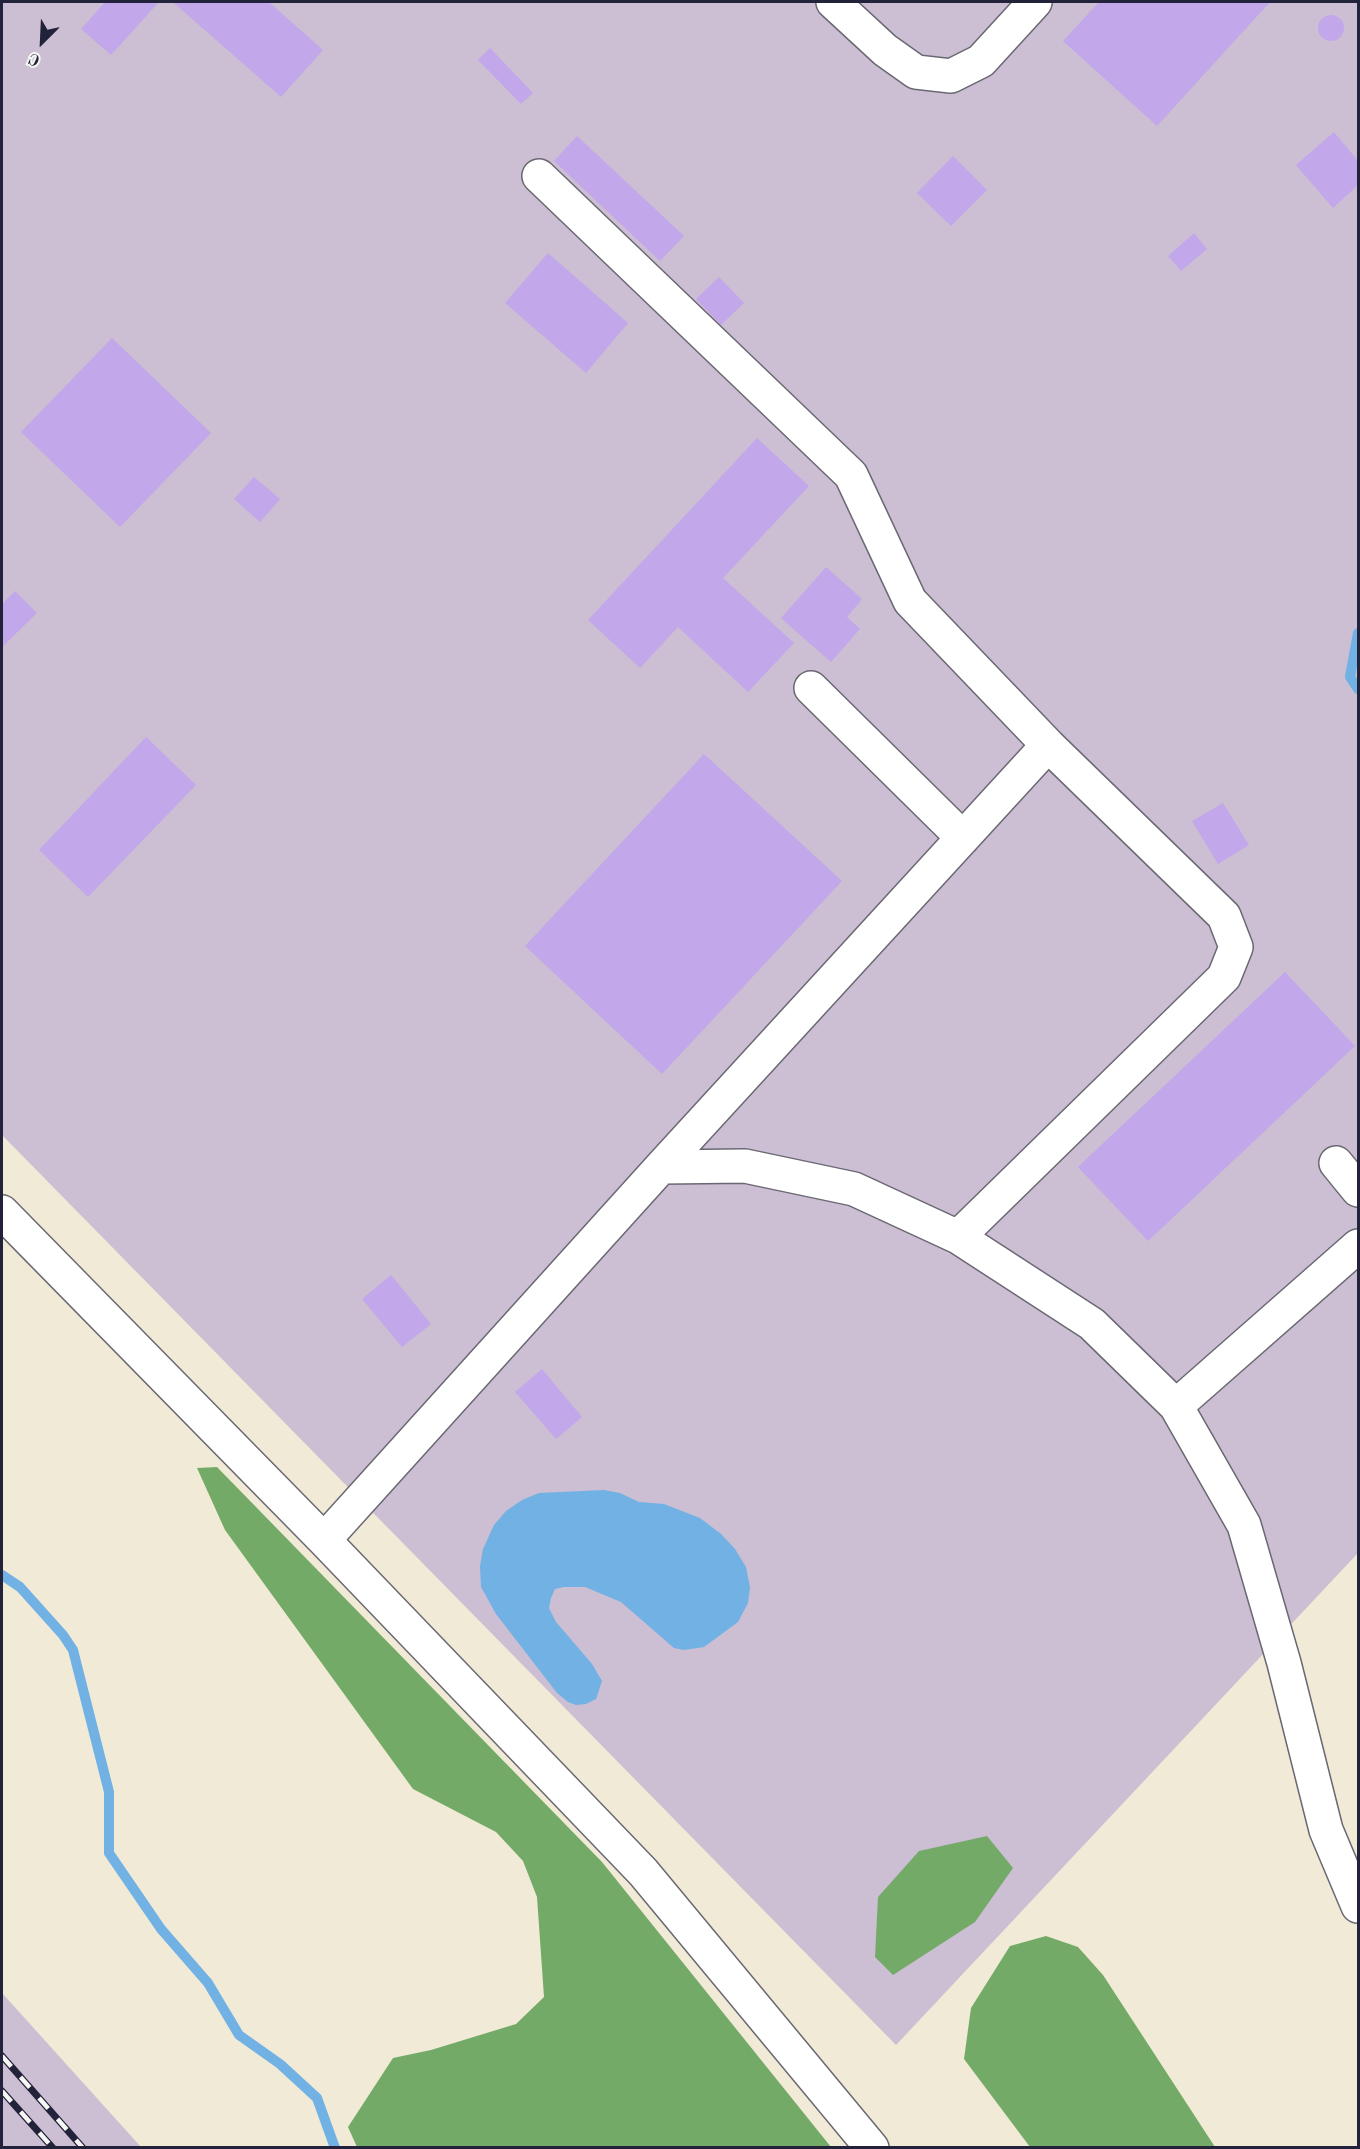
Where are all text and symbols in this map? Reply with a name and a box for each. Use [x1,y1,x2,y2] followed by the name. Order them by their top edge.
[12,12,72,72] north arrow
[27,49,43,68] text: С

